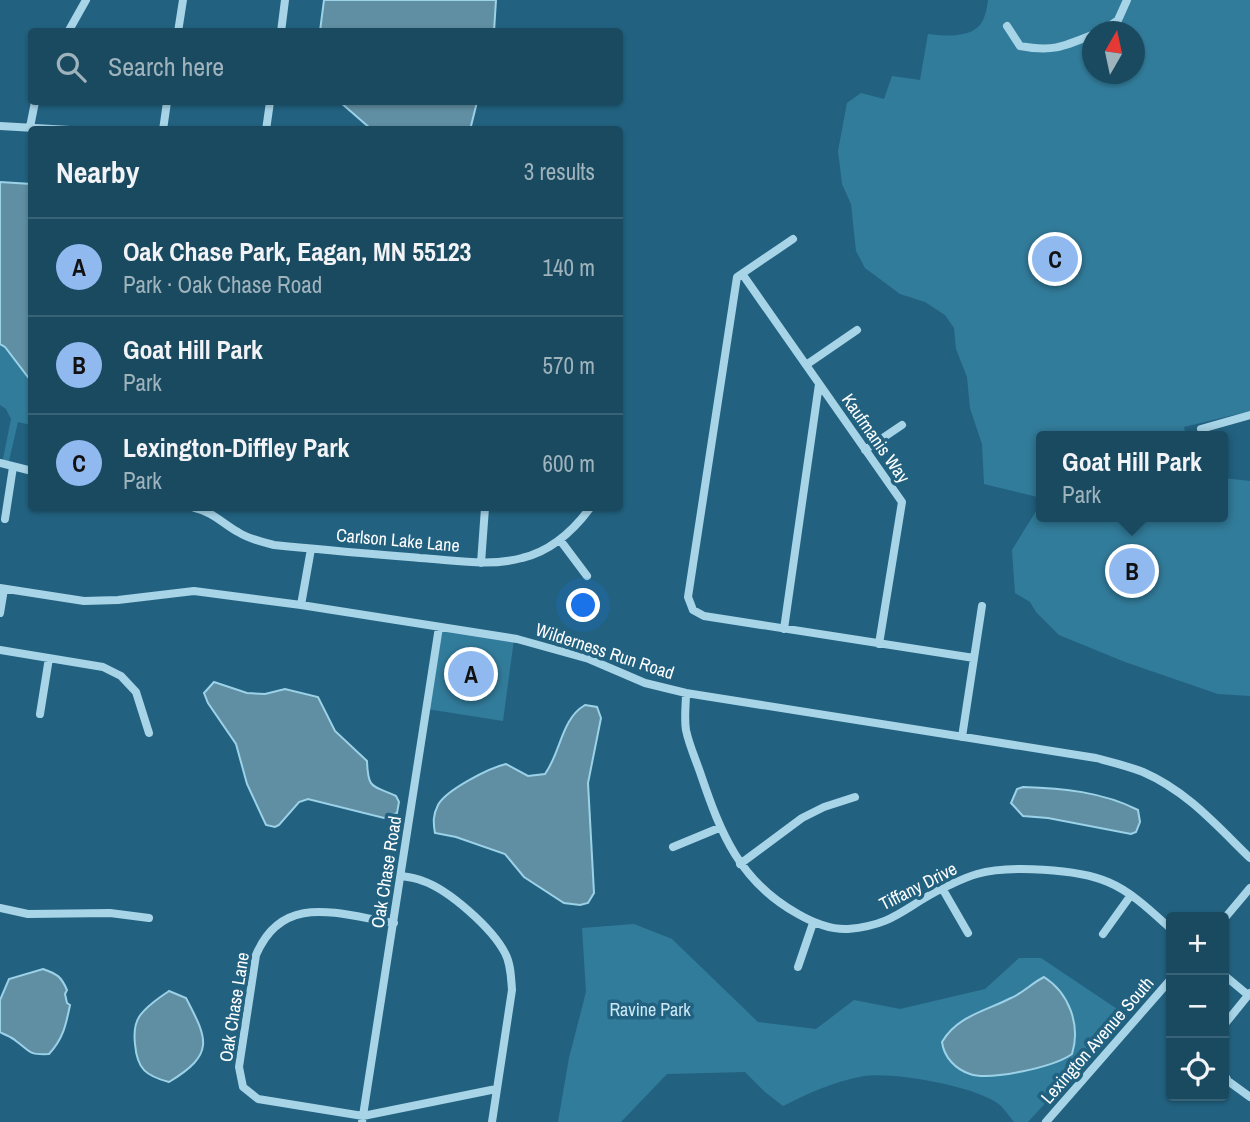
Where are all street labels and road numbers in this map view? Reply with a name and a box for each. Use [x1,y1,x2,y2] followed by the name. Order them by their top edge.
[836,388,916,488] street label: Kaufmanis Way
[335,522,461,558] street label: Carlson Lake Lane
[532,617,678,685] street label: Wilderness Run Road
[365,814,407,930] street label: Oak Chase Road
[875,856,961,916] street label: Tiffany Drive
[213,950,255,1064] street label: Oak Chase Lane
[1035,971,1159,1109] street label: Lexington Avenue South

